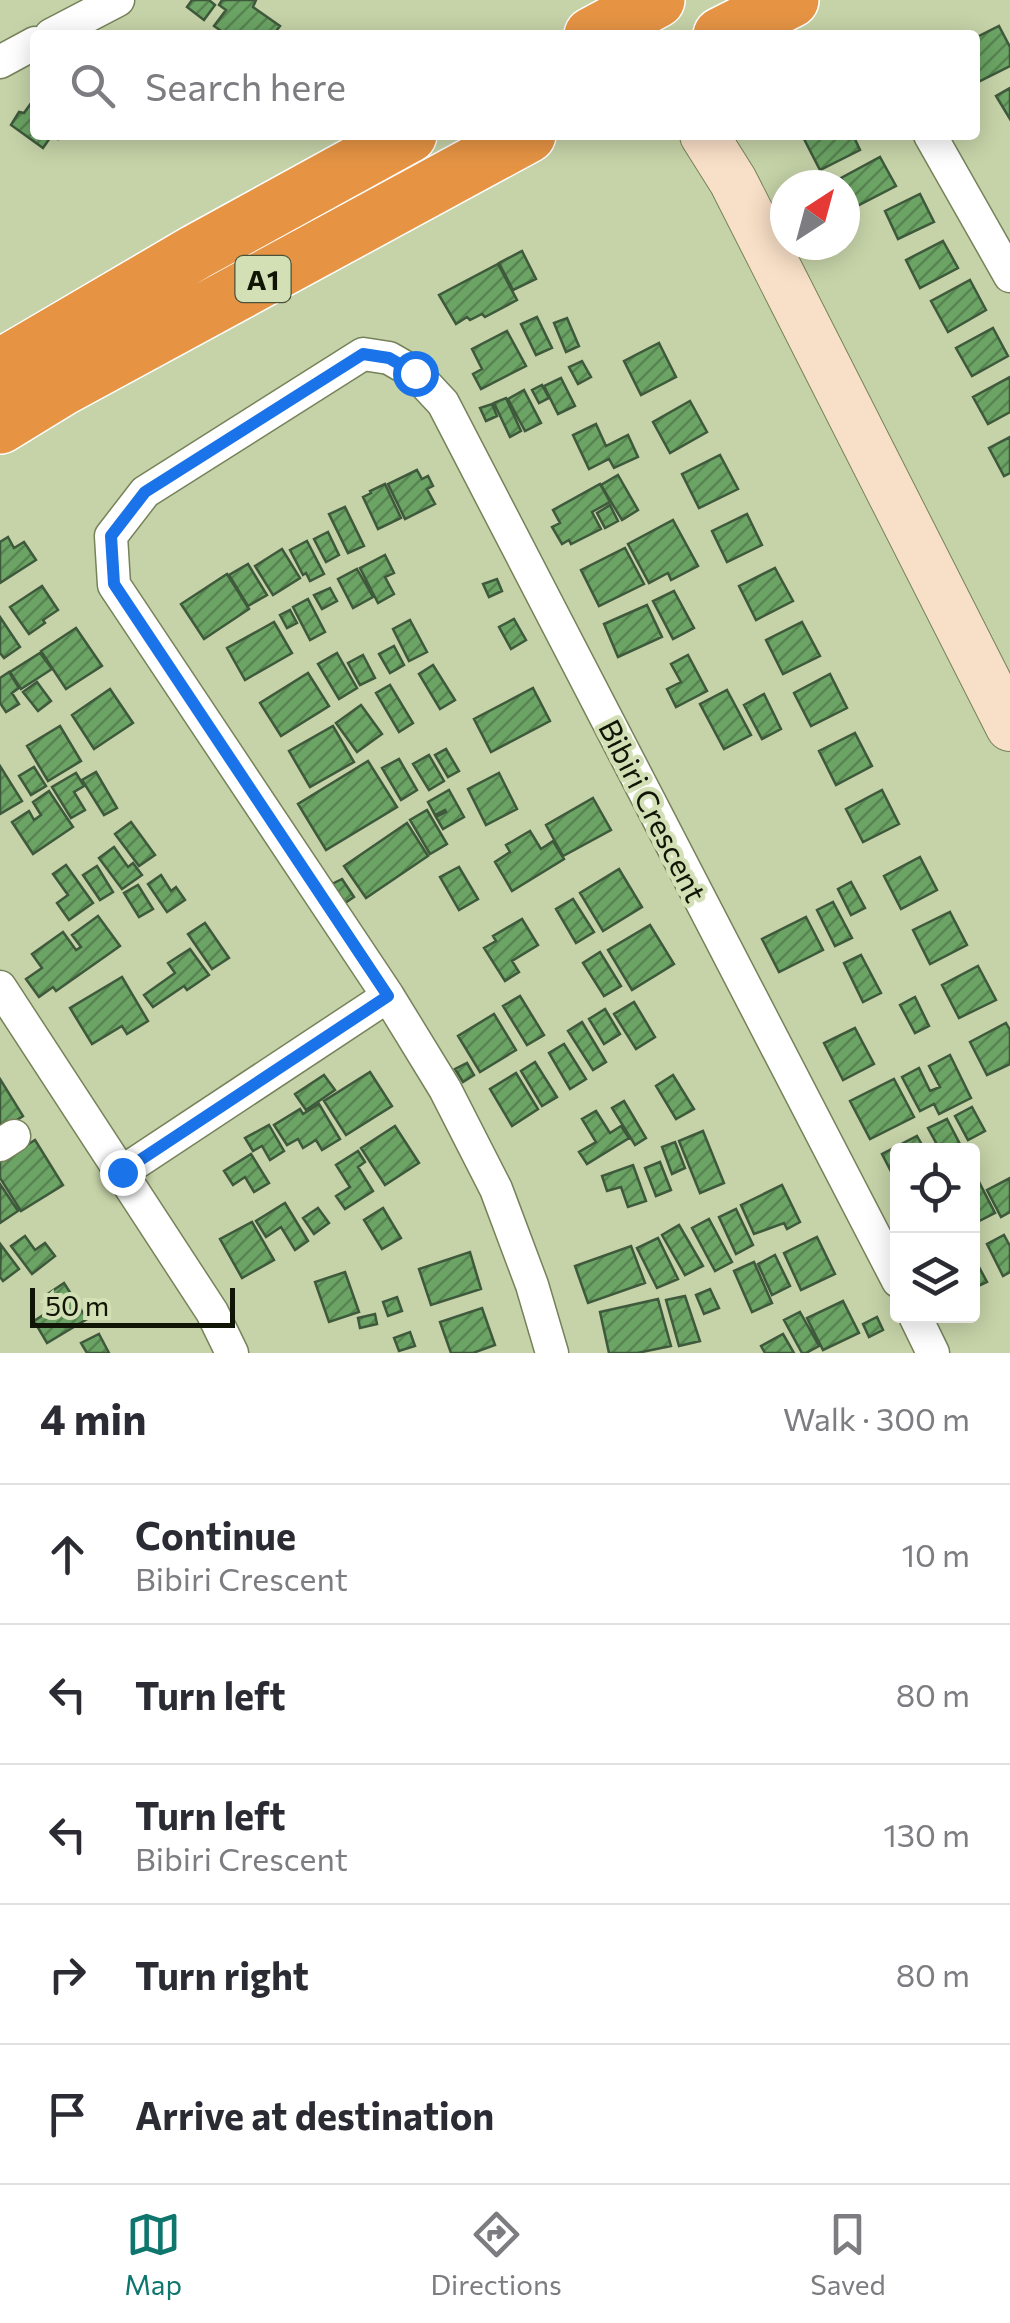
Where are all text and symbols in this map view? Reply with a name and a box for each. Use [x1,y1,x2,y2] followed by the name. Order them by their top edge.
[30,30,980,140] search box
[65,58,120,113] icon: search
[145,62,346,109] text: Search here
[770,170,860,260] north arrow
[236,256,290,302] road number: A1
[393,351,439,397] route start
[592,713,716,907] street label: Bibiri Crescent
[890,1143,980,1323] map controls
[890,1143,980,1233] button: locate
[100,1150,146,1196] route end
[890,1233,980,1323] button: layers
[30,1283,235,1328] scale bar
[45,1288,109,1322] text: 50 m
[40,1392,146,1444] text: 4 min
[783,1398,970,1438] text: Walk · 300 m
[135,1511,296,1558] text: Continue
[40,1527,95,1582] icon: ahead
[901,1534,970,1574] text: 10 m
[135,1558,348,1598] text: Bibiri Crescent
[40,1667,95,1722] icon: left
[135,1671,286,1718] text: Turn left
[896,1674,970,1714] text: 80 m
[135,1791,286,1838] text: Turn left
[40,1807,95,1862] icon: left
[883,1814,970,1854] text: 130 m
[135,1838,348,1878] text: Bibiri Crescent
[40,1947,95,2002] icon: right
[135,1951,309,1998] text: Turn right
[896,1954,970,1994] text: 80 m
[40,2087,95,2142] icon: arrive
[135,2091,494,2138] text: Arrive at destination
[124,2207,182,2301] tab: Map
[430,2207,562,2301] tab: Directions
[810,2207,886,2301] tab: Saved

